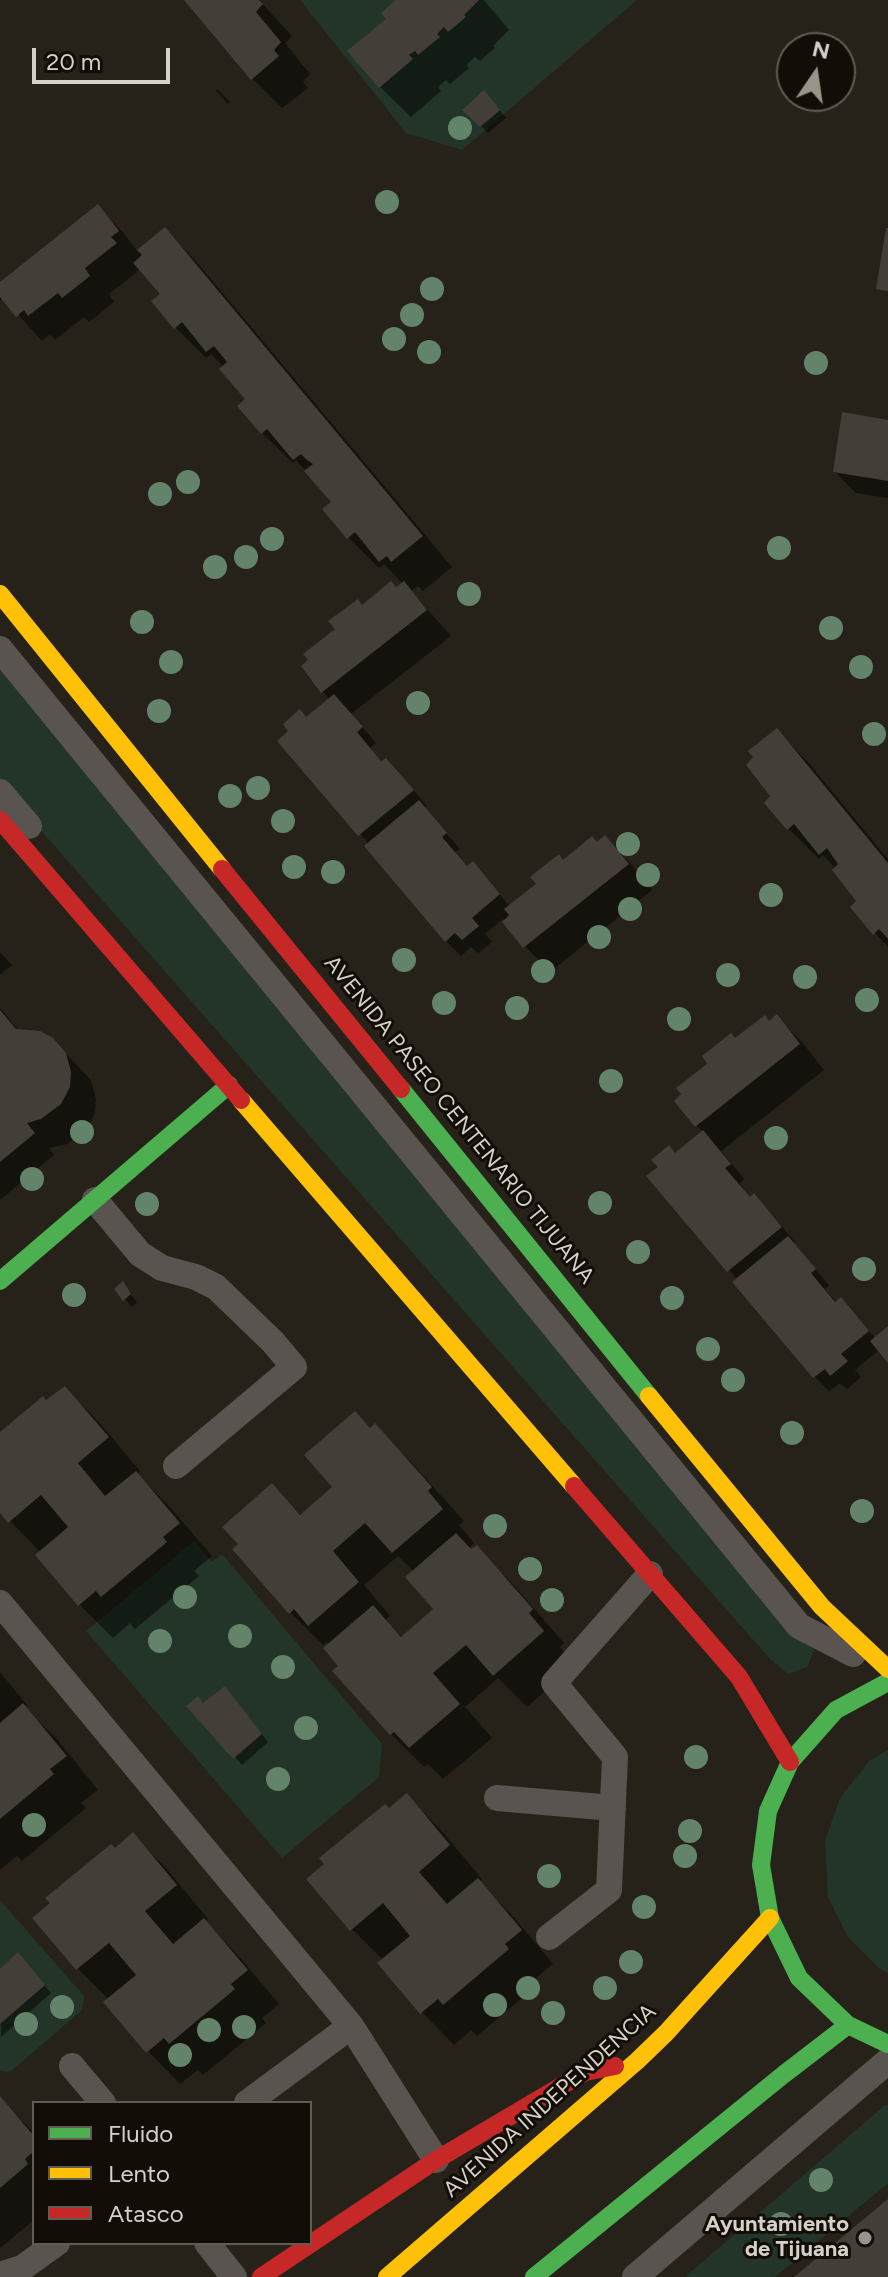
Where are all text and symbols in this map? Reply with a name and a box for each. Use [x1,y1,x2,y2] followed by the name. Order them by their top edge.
[36,32,174,82] scale bar
[776,32,856,112] north arrow
[810,35,832,65] text: N
[46,47,101,76] text: 20 m
[318,951,600,1289] street label: AVENIDA PASEO CENTENARIO TIJUANA
[438,1999,662,2203] street label: AVENIDA INDEPENDENCIA
[32,2101,312,2245] legend
[108,2119,173,2148] text: Fluido
[108,2159,170,2188] text: Lento
[108,2199,184,2228] text: Atasco
[705,2212,849,2264] place label: Ayuntamiento de Tijuana
[856,2229,874,2247] marker: Ayuntamiento de Tijuana

